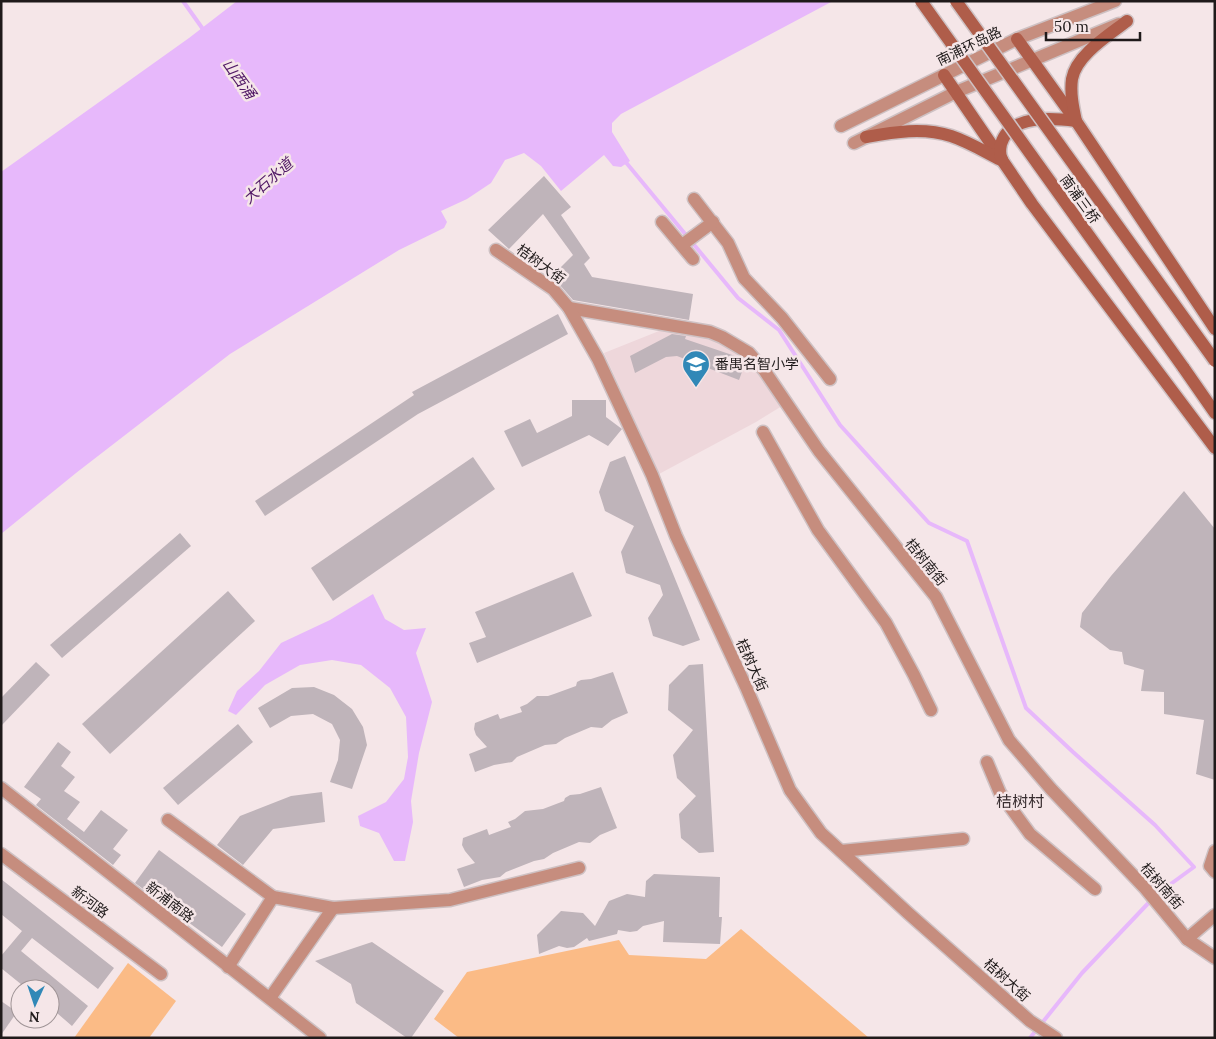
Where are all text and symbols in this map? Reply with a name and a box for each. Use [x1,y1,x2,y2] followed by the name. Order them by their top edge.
[1046,10,1140,42] scale bar
[1054,17,1089,36] text: 50 m
[934,23,1004,69] street label: 南浦环岛路
[218,55,261,104] water label: 山西涌
[239,152,298,207] water label: 大石水道
[1056,171,1104,227] street label: 南浦三桥
[513,240,569,288] street label: 桔树大街
[681,349,711,388] school or university icon: 番禺名智小学
[715,355,799,373] place label: 番禺名智小学
[901,535,951,589] street label: 桔树南街
[732,636,772,694] street label: 桔树大街
[996,791,1044,811] district label: 桔树村
[1137,859,1187,913] street label: 桔树南街
[142,878,198,926] street label: 新浦南路
[68,882,112,922] street label: 新河路
[980,955,1034,1005] street label: 桔树大街
[10,979,60,1029] north arrow
[28,1008,40,1026] text: N

